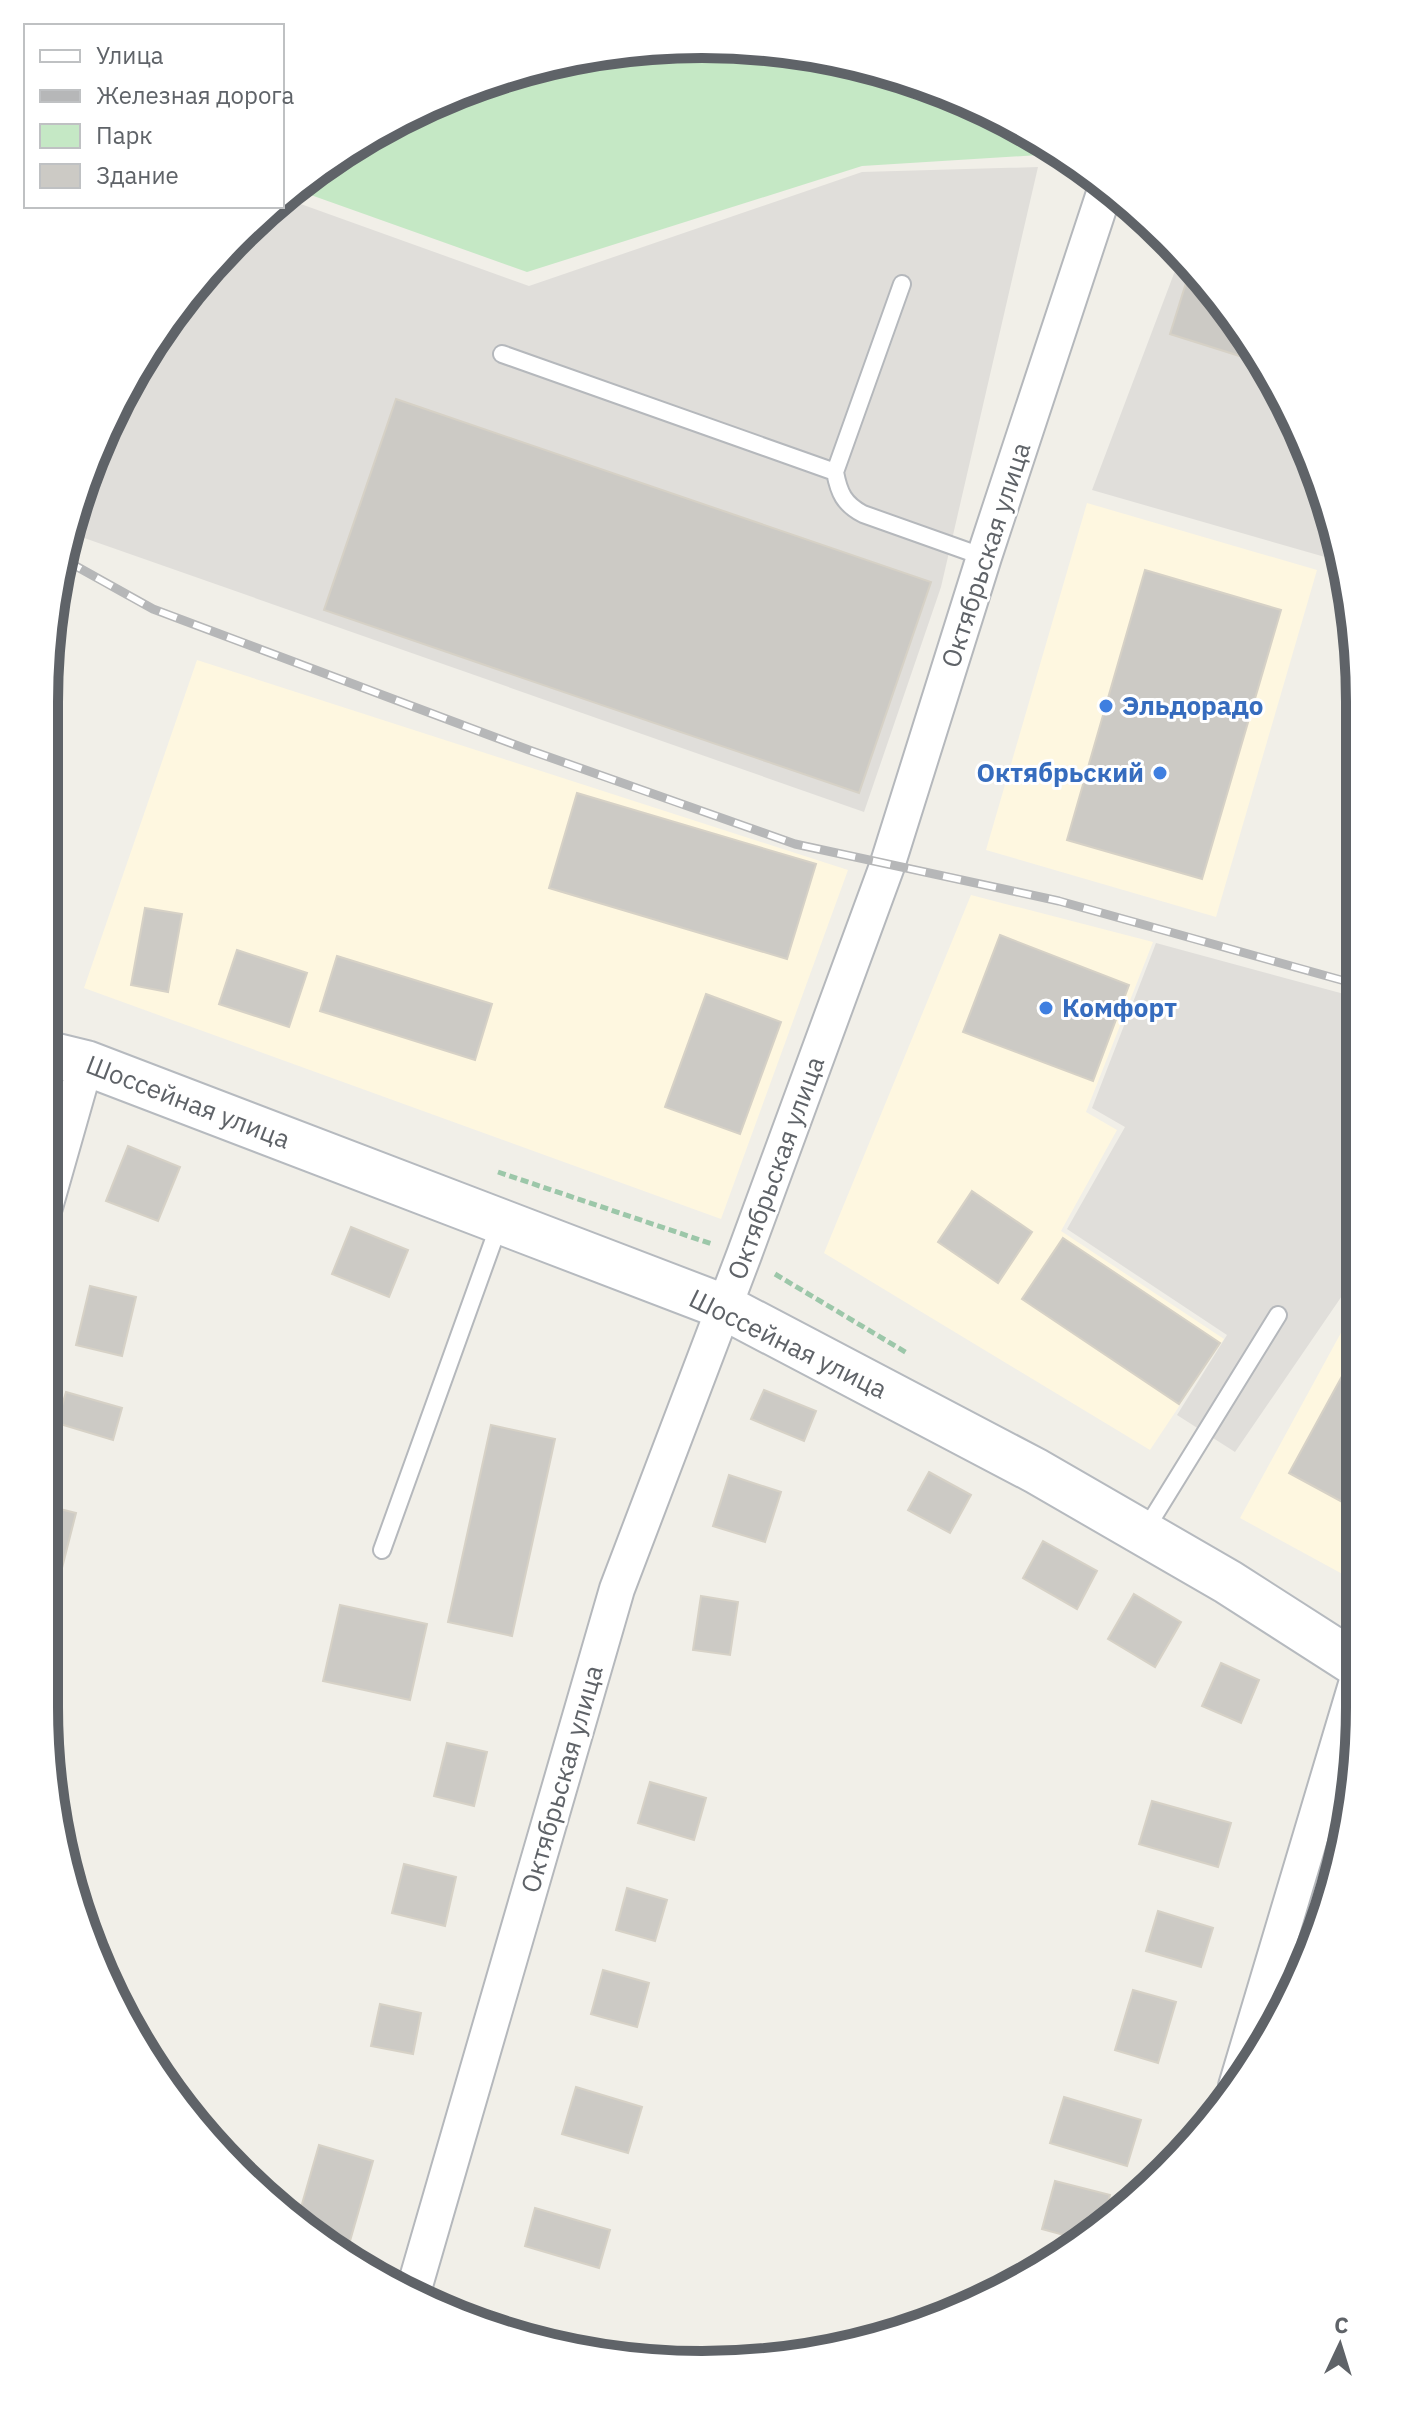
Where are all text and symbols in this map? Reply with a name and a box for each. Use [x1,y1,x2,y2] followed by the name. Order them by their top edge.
[24,24,284,208] legend
[96,39,164,71] text: Улица
[96,79,294,111] text: Железная дорога
[96,119,153,151] text: Парк
[96,159,179,191] text: Здание
[933,438,1038,672] street label: Октябрьская улица
[1122,688,1263,722] place label: Эльдорадо
[1097,697,1115,715] marker: Эльдорадо
[976,755,1144,789] place label: Октябрьский
[1151,764,1169,782] marker: Октябрьский
[1062,990,1177,1024] place label: Комфорт
[1037,999,1055,1017] marker: Комфорт
[81,1046,295,1156] street label: Шоссейная улица
[719,1051,831,1284] street label: Октябрьская улица
[684,1280,893,1406] street label: Шоссейная улица
[512,1661,610,1896] street label: Октябрьская улица
[1300,2305,1380,2385] north arrow
[1333,2310,1350,2340] text: С

